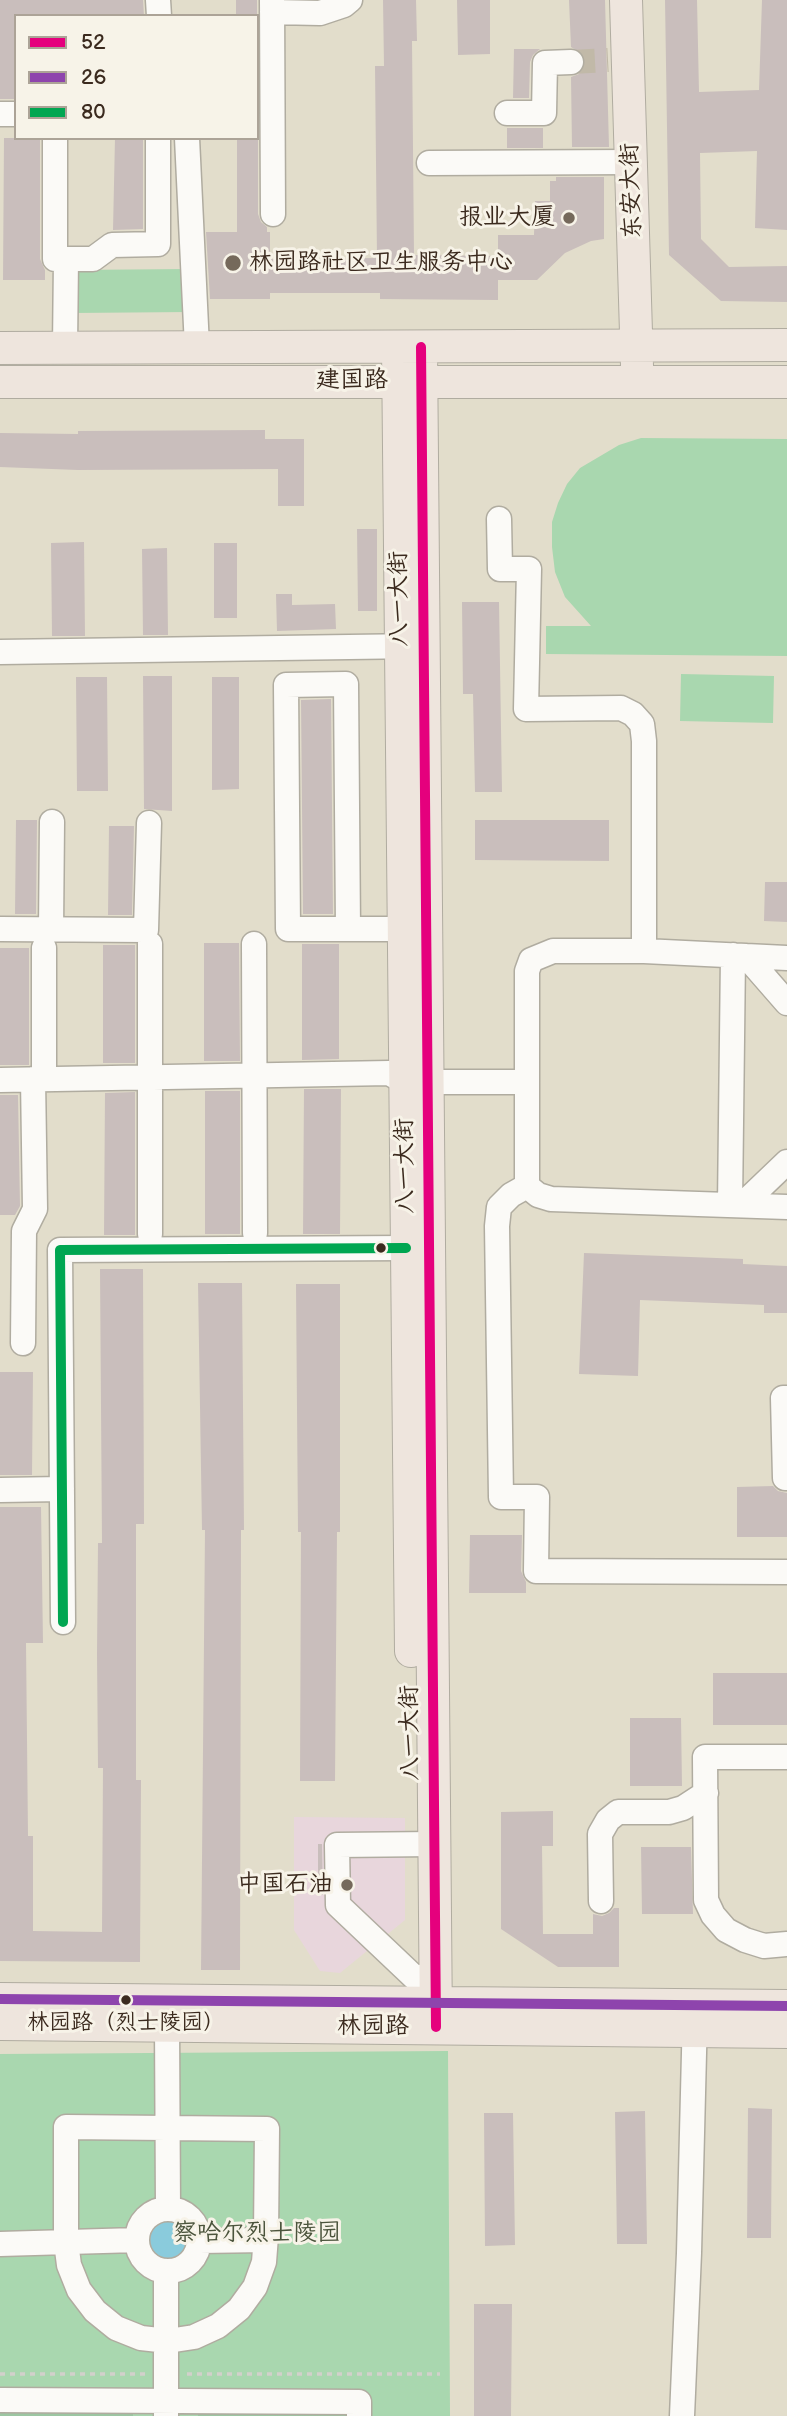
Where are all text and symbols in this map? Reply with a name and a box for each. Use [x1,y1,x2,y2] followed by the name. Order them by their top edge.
[14,14,259,140] legend
[81,30,105,55] text: 52
[81,65,106,90] text: 26
[81,100,106,125] text: 80
[616,143,648,239] street label: 东安大街
[459,204,555,232] place label: 报业大厦
[561,210,577,226] marker: 报业大厦
[249,249,513,277] place label: 林园路社区卫生服务中心
[223,253,243,273] marker: 林园路社区卫生服务中心
[316,367,388,395] street label: 建国路
[385,551,415,647] street label: 八一大街
[391,1118,421,1214] street label: 八一大街
[374,1241,388,1255] unlabelled marker
[396,1685,426,1781] street label: 八一大街
[237,1871,333,1899] place label: 中国石油
[339,1877,355,1893] marker: 中国石油
[119,1993,133,2007] marker: 林园路（烈士陵园）
[27,2010,225,2036] place label: 林园路（烈士陵园）
[337,2013,409,2041] street label: 林园路
[173,2220,341,2248] park label: 察哈尔烈士陵园

